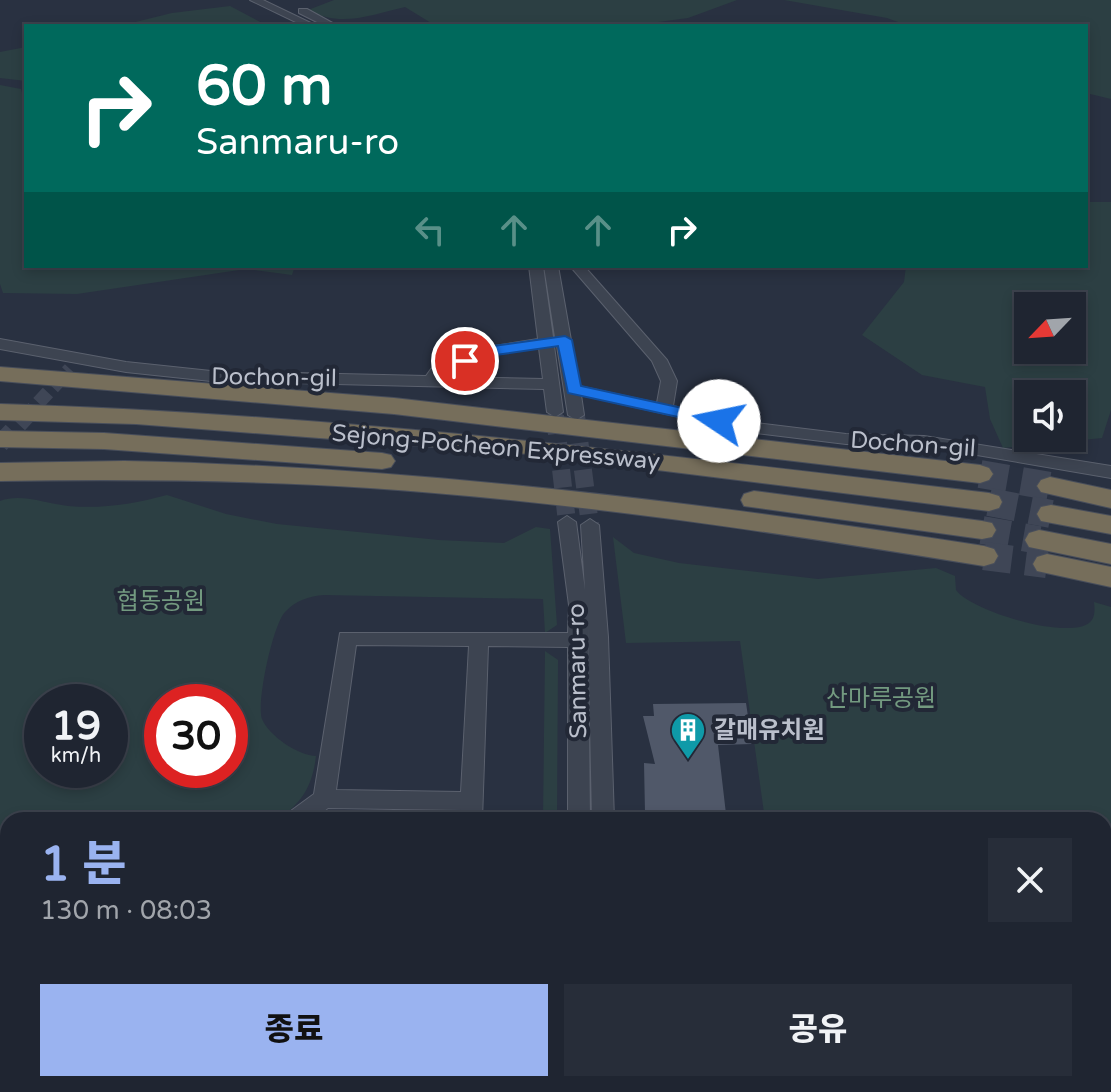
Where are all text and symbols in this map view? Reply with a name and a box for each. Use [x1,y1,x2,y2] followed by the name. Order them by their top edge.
[196,53,332,120] text: 60 m
[64,56,168,160] icon: right
[196,121,399,164] text: Sanmaru-ro
[408,208,452,252] icon: left
[492,208,536,252] icon: ahead
[576,208,620,252] icon: ahead
[660,208,704,252] icon: right
[1014,292,1086,364] north arrow
[1014,292,1086,452] map controls
[431,327,499,395] pin
[443,339,487,383] icon: arrive
[211,362,337,393] street label: Dochon-gil
[677,379,761,463] position arrow
[1014,380,1086,452] button: sound
[331,419,661,476] street label: Sejong-Pocheon Expressway
[849,426,977,463] street label: Dochon-gil
[117,587,205,616] park label: 협동공원
[562,603,593,739] street label: Sanmaru-ro
[144,684,248,788] speed limit sign: 30
[826,684,936,713] park label: 산마루공원
[51,702,101,750] text: 19
[669,711,707,761] building icon: 갈매유치원
[714,716,824,745] place label: 갈매유치원
[51,744,101,768] text: km/h
[40,836,127,894] text: 1 분
[988,838,1072,922] button: close
[40,895,212,926] text: 130 m · 08:03
[40,984,548,1076] button: 종료
[564,984,1072,1076] button: 공유

